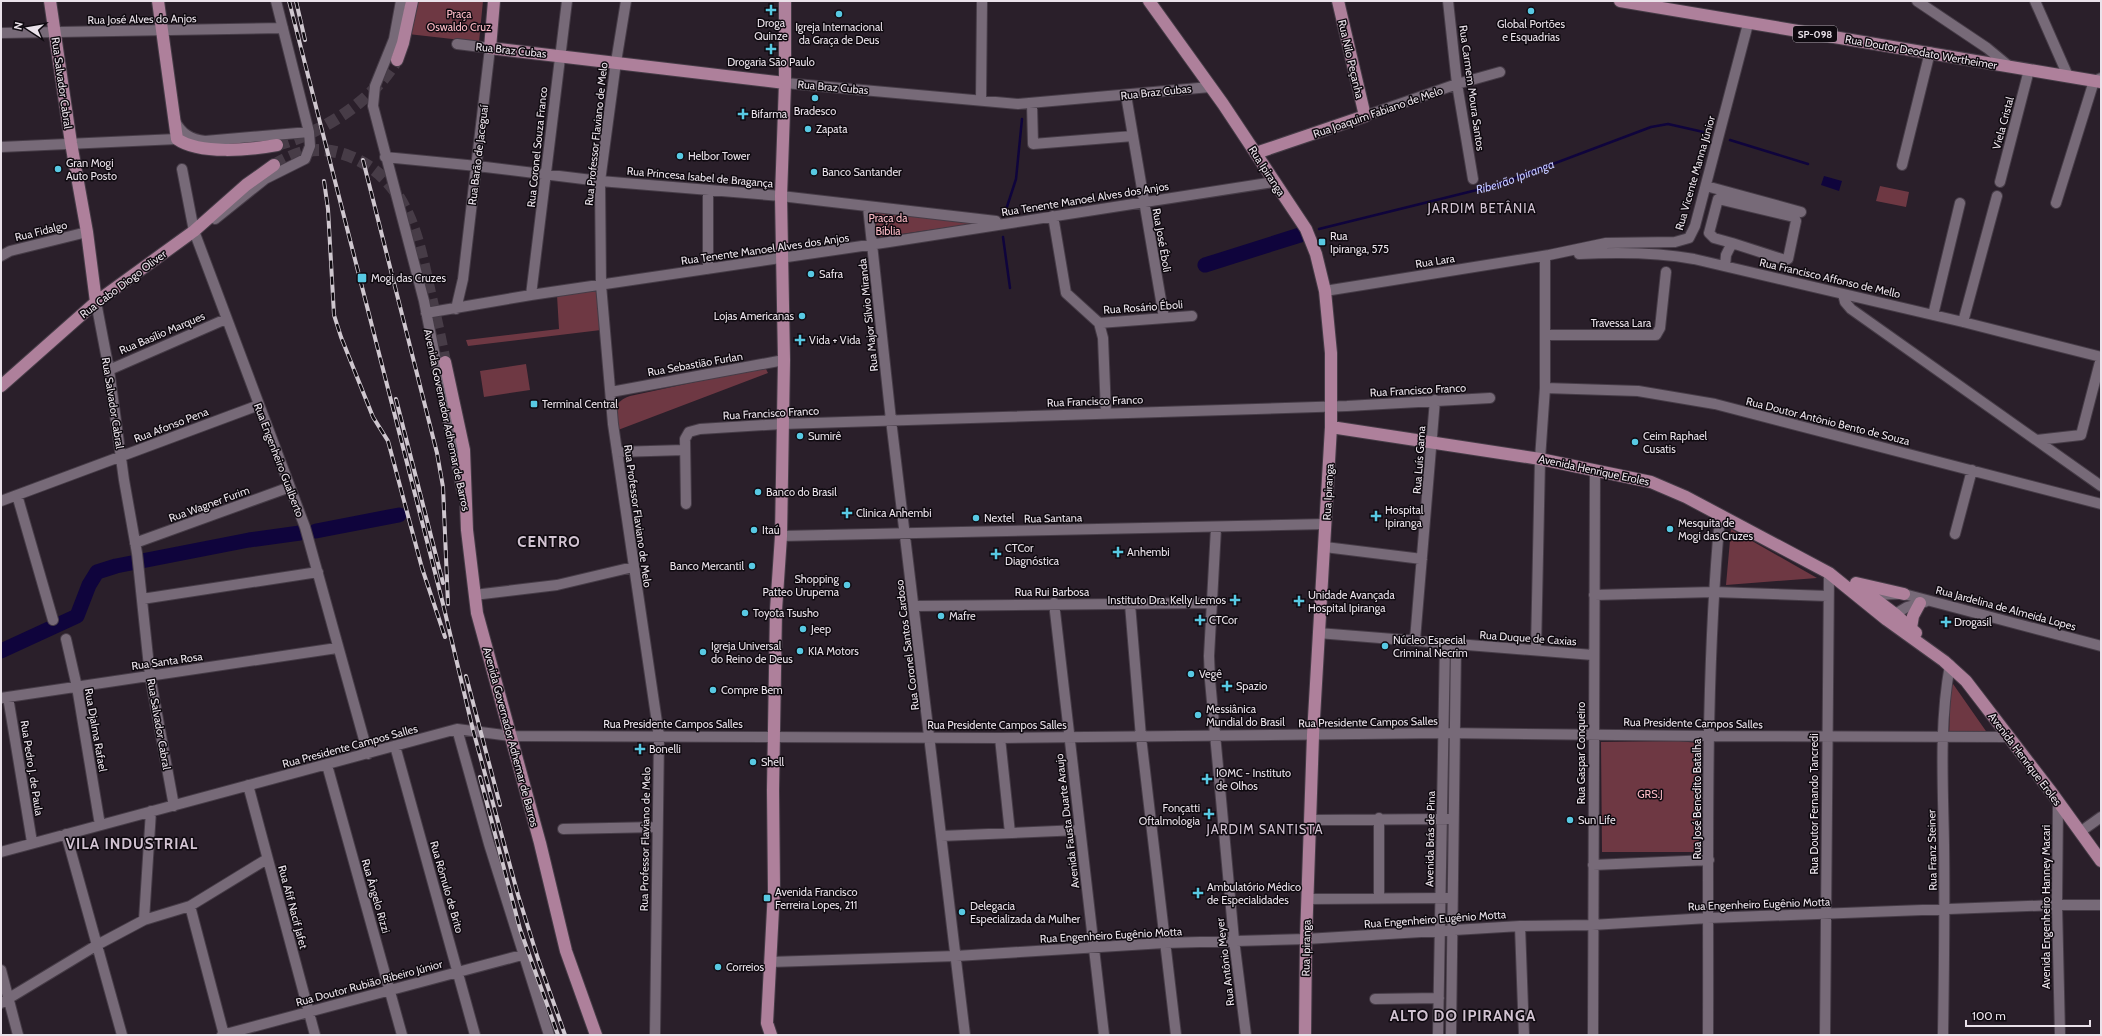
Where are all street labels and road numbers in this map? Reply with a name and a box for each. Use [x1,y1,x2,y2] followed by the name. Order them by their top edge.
[87,11,197,27] street label: Rua José Alves do Anjos
[1335,18,1367,100] street label: Rua Nilo Peçanha
[1456,24,1488,152] street label: Rua Carmem Moura Santos
[1793,26,1837,42] road number: SP-098
[1844,32,1999,72] street label: Rua Doutor Deodato Wertheimer
[49,36,75,130] street label: Rua Salvador Cabral
[475,39,548,61] street label: Rua Braz Cubas
[582,62,610,206] street label: Rua Professor Flaviano de Melo
[797,77,870,97] street label: Rua Braz Cubas
[1120,81,1193,103] street label: Rua Braz Cubas
[1311,83,1445,141] street label: Rua Joaquim Fabiano de Melo
[524,86,550,208] street label: Rua Coronel Souza Franco
[1989,95,2017,151] street label: Viela Cristal
[465,104,491,206] street label: Rua Barão de Jaceguaí
[1672,114,1718,232] street label: Rua Vicente Manna Júnior
[1246,143,1289,199] street label: Rua Ipiranga
[626,164,775,190] street label: Rua Princesa Isabel de Bragança
[1000,179,1170,219] street label: Rua Tenente Manoel Alves dos Anjos
[1150,207,1174,273] street label: Rua José Éboli
[13,218,69,244] street label: Rua Fidalgo
[680,230,850,268] street label: Rua Tenente Manoel Alves dos Anjos
[77,247,169,321] street label: Rua Cabo Diogo Oliver
[1414,251,1456,271] street label: Rua Lara
[1758,255,1902,301] street label: Rua Francisco Affonso de Mello
[855,257,881,372] street label: Rua Major Sílvio Miranda
[1103,297,1183,317] street label: Rua Rosário Éboli
[117,308,207,357] street label: Rua Basílio Marques
[1591,316,1652,330] street label: Travessa Lara
[421,328,473,513] street label: Avenida Governador Adhemar de Barros
[646,349,744,379] street label: Rua Sebastião Furlan
[99,356,127,450] street label: Rua Salvador Cabral
[1369,380,1467,400] street label: Rua Francisco Franco
[1047,392,1143,410] street label: Rua Francisco Franco
[1745,394,1912,448] street label: Rua Doutor Antônio Bento de Souza
[251,401,307,519] street label: Rua Engenheiro Gualberto
[722,403,820,423] street label: Rua Francisco Franco
[132,404,211,446] street label: Rua Afonso Pena
[1410,425,1428,494] street label: Rua Luís Gama
[621,444,655,588] street label: Rua Professor Flaviano de Melo
[1537,451,1651,489] street label: Avenida Henrique Eroles
[1320,463,1337,521] street label: Rua Ipiranga
[167,483,252,525] street label: Rua Wagner Furim
[1024,510,1083,526] street label: Rua Santana
[892,579,922,711] street label: Rua Coronel Santos Cardoso
[1934,583,2078,634] street label: Rua Jardelina de Almeida Lopes
[1015,585,1090,599] street label: Rua Rui Barbosa
[1479,628,1577,648] street label: Rua Duque de Caxias
[480,646,542,829] street label: Avenida Governador Adhemar de Barros
[131,649,204,673] street label: Rua Santa Rosa
[144,677,174,771] street label: Rua Salvador Cabral
[82,687,110,773] street label: Rua Djalma Rafael
[1574,702,1588,804] street label: Rua Gaspar Conqueiro
[1985,710,2065,809] street label: Avenida Henrique Eroles
[1298,714,1438,730] street label: Rua Presidente Campos Salles
[1623,715,1763,731] street label: Rua Presidente Campos Salles
[603,717,743,731] street label: Rua Presidente Campos Salles
[927,718,1067,732] street label: Rua Presidente Campos Salles
[18,719,47,818] street label: Rua Pedro J. de Paula
[281,721,420,771] street label: Rua Presidente Campos Salles
[1807,733,1821,875] street label: Rua Doutor Fernando Tancredi
[1690,738,1704,859] street label: Rua José Benedito Batalha
[1052,753,1082,889] street label: Avenida Fausta Duarte Araujo
[637,767,653,911] street label: Rua Professor Flaviano de Melo
[1422,790,1438,887] street label: Avenida Brás de Pina
[1924,809,1940,891] street label: Rua Franz Steiner
[2039,825,2053,989] street label: Avenida Engenheiro Hanney Macari
[427,839,467,935] street label: Rua Rômulo de Brito
[359,857,393,935] street label: Rua Ângelo Rizzi
[275,864,311,951] street label: Rua Afif Nacif Jafet
[1688,894,1831,913] street label: Rua Engenheiro Eugênio Motta
[1363,907,1507,931] street label: Rua Engenheiro Eugênio Motta
[1213,917,1237,1007] street label: Rua Antônio Meyer
[1299,919,1314,977] street label: Rua Ipiranga
[1040,924,1183,946] street label: Rua Engenheiro Eugênio Motta
[294,957,444,1009] street label: Rua Doutor Rubião Ribeiro Júnior

